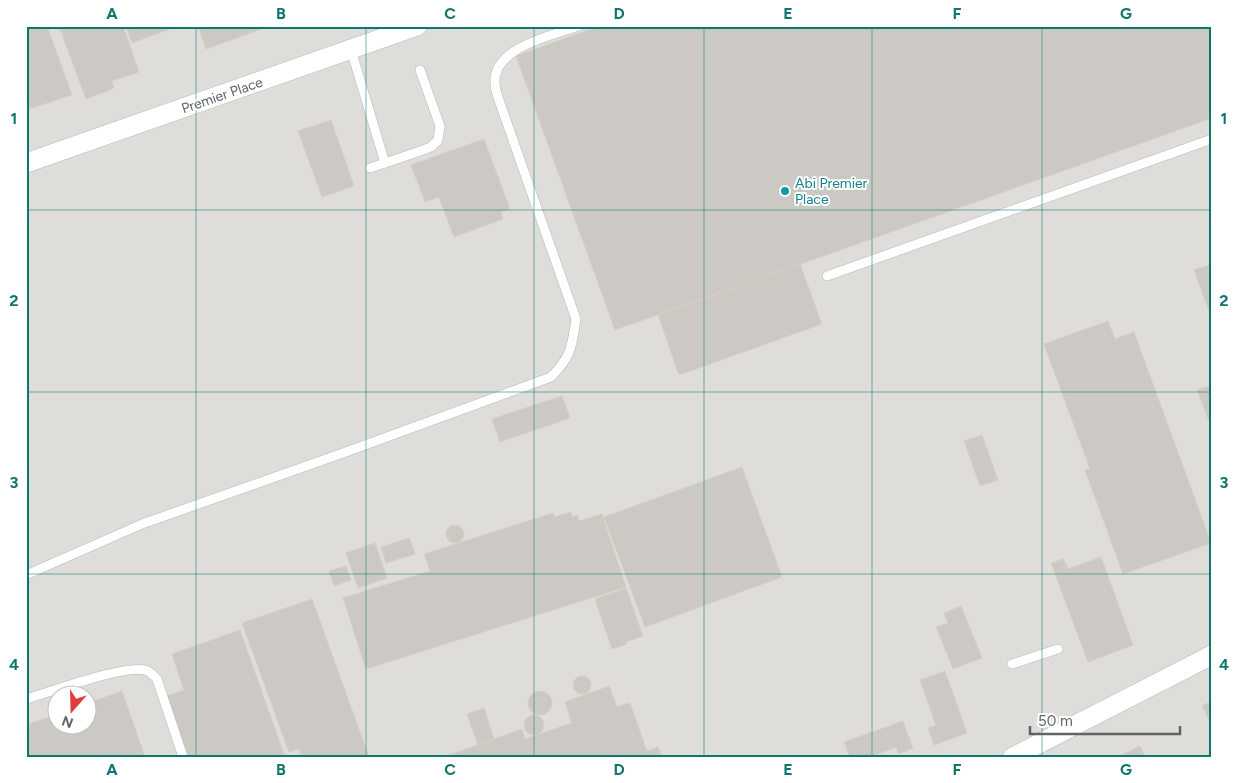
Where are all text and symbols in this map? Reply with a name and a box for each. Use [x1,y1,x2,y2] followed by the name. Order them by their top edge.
[106,4,118,23] text: A
[276,4,286,23] text: B
[444,4,456,23] text: C
[613,4,625,23] text: D
[783,4,793,23] text: E
[953,4,962,23] text: F
[1120,4,1132,23] text: G
[179,73,265,117] street label: Premier Place
[11,109,17,128] text: 1
[1221,109,1227,128] text: 1
[795,175,868,208] place label: Abi Premier Place
[779,185,791,197] marker: Abi Premier Place
[9,291,19,310] text: 2
[1219,291,1229,310] text: 2
[10,473,19,492] text: 3
[1220,473,1229,492] text: 3
[9,655,19,674] text: 4
[1219,655,1229,674] text: 4
[48,686,98,736] north arrow
[1030,703,1180,735] scale bar
[60,712,76,732] text: N
[1038,712,1073,730] text: 50 m
[106,760,118,779] text: A
[276,760,286,779] text: B
[444,760,456,779] text: C
[613,760,625,779] text: D
[783,760,793,779] text: E
[953,760,962,779] text: F
[1120,760,1132,779] text: G

